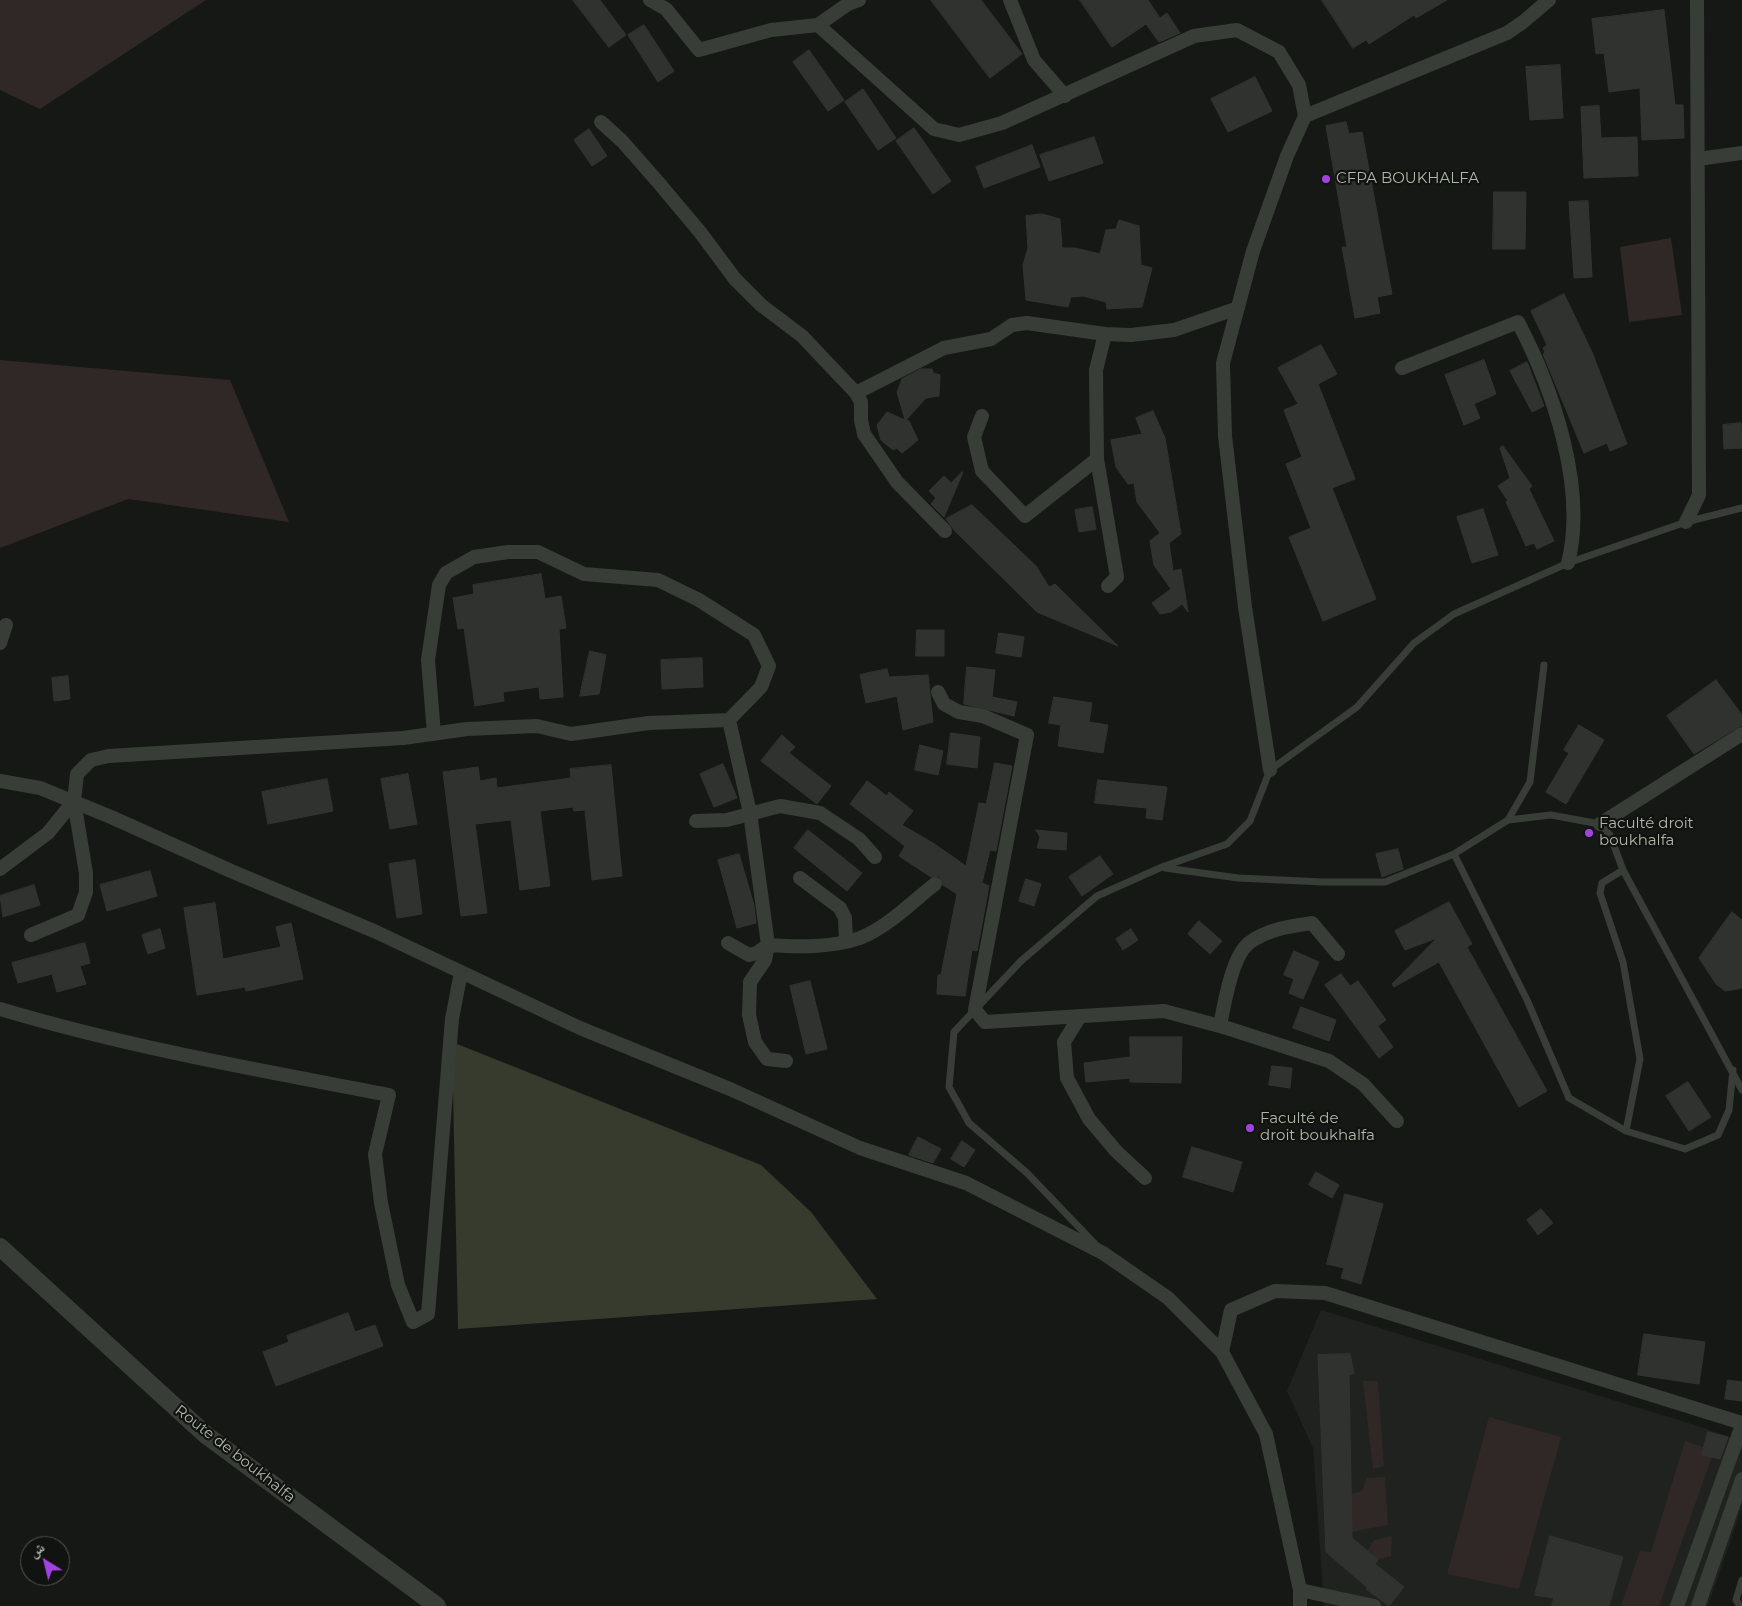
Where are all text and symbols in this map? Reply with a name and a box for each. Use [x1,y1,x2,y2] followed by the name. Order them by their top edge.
[1336,170,1479,188] place label: CFPA BOUKHALFA
[1320,173,1332,185] marker: CFPA BOUKHALFA
[1599,815,1694,850] place label: Faculté droit boukhalfa
[1583,827,1595,839] marker: Faculté droit boukhalfa
[1260,1110,1375,1145] place label: Faculté de droit boukhalfa
[1244,1122,1256,1134] marker: Faculté de droit boukhalfa
[171,1401,299,1507] street label: Route de boukhalfa
[20,1536,70,1586] north arrow
[25,1538,48,1561] text: ش

